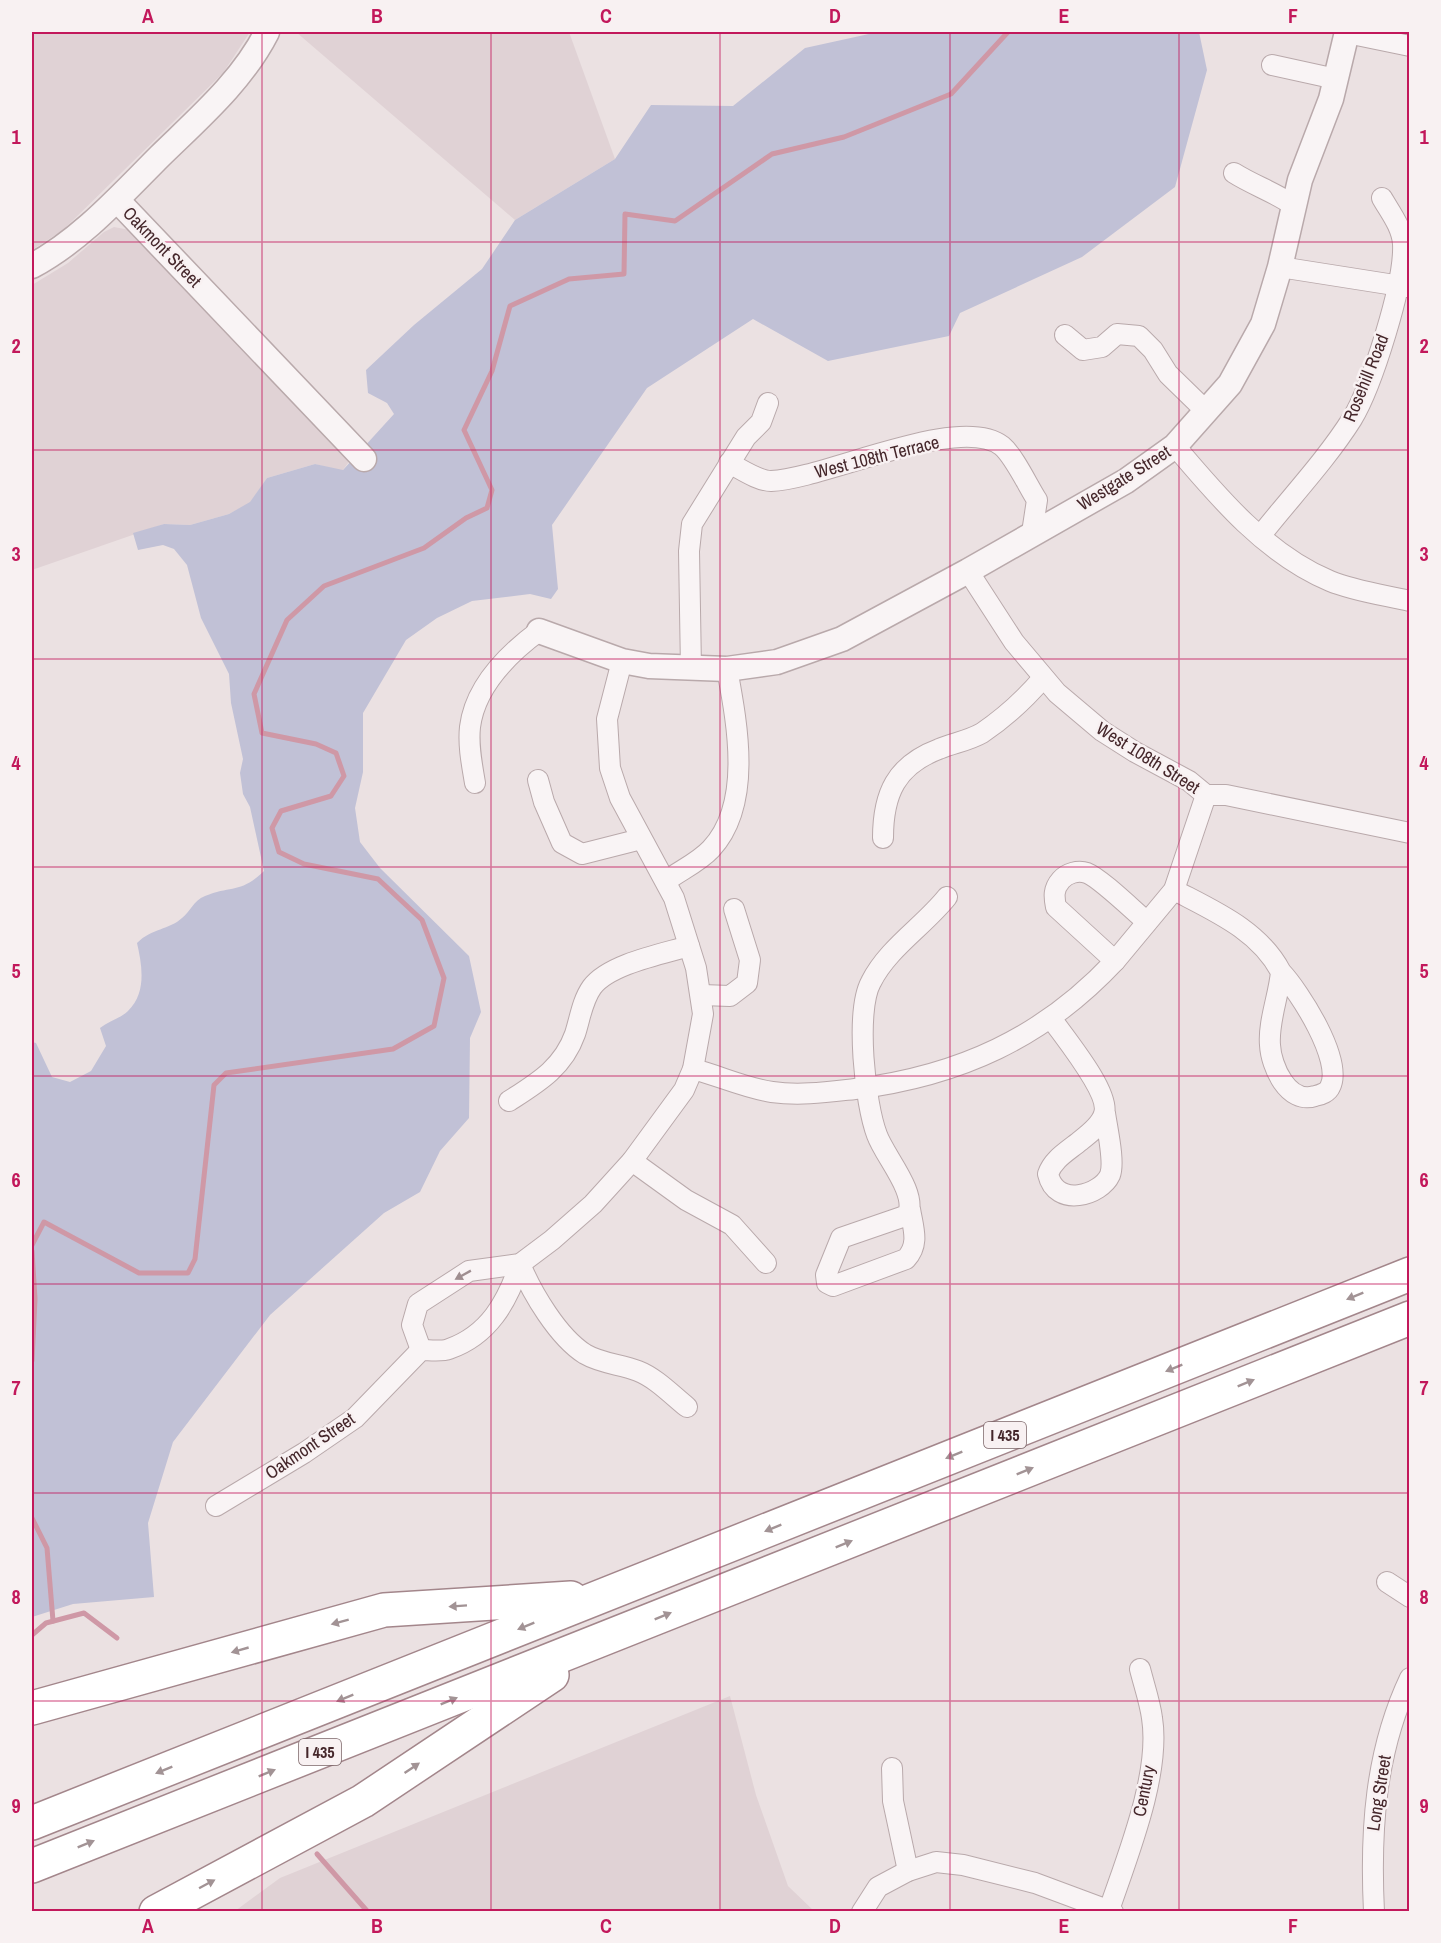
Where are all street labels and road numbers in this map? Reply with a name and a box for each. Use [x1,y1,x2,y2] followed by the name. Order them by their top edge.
[117,201,207,293] street label: Oakmont Street
[1337,330,1394,425] street label: Rosehill Road
[812,429,942,484] street label: West 108th Terrace
[1072,439,1175,516] street label: Westgate Street
[1092,716,1205,799] street label: West 108th Street
[260,1406,360,1485] street label: Oakmont Street
[984,1422,1026,1448] road number: I 435
[299,1739,341,1765] road number: I 435
[1360,1753,1397,1833] street label: Long Street
[1126,1763,1161,1819] street label: Century

